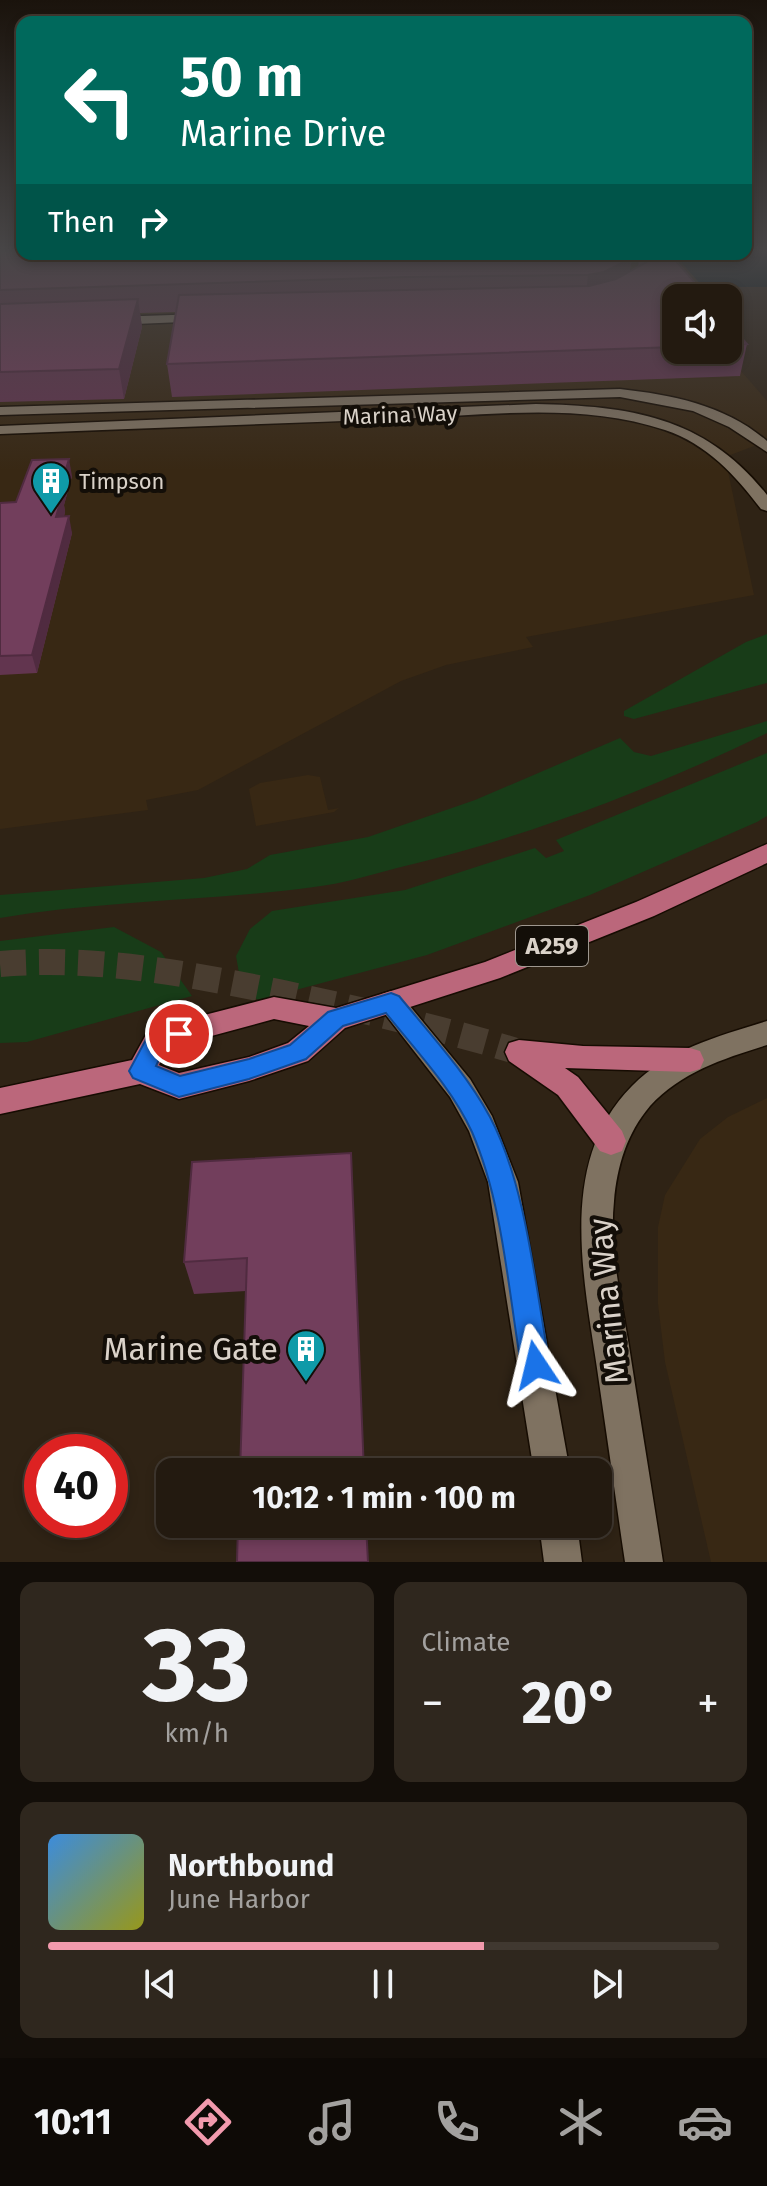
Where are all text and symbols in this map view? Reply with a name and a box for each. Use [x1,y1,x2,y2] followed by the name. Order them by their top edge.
[180,44,303,111] text: 50 m
[48,48,152,152] icon: left
[180,112,386,156] text: Marine Drive
[131,200,175,244] icon: right
[48,204,115,240] text: Then
[662,284,742,364] map controls
[662,284,742,364] button: sound
[342,400,458,430] street label: Marina Way
[30,460,72,515] building icon: Timpson
[79,468,165,495] place label: Timpson
[516,926,588,966] road number: A259
[145,1000,213,1068] pin
[157,1012,201,1056] icon: arrive
[580,1216,636,1386] street label: Marina Way
[494,1323,578,1407] position arrow
[285,1328,327,1383] building icon: Marine Gate
[104,1330,278,1368] place label: Marine Gate
[24,1434,128,1538] speed limit sign: 40
[252,1480,516,1516] text: 10:12 · 1 min · 100 m
[143,1603,251,1728] text: 33
[422,1627,510,1658] text: Climate
[522,1667,619,1739] text: 20°
[422,1677,444,1730] text: −
[697,1677,719,1730] text: +
[165,1718,229,1749] text: km/h
[168,1848,334,1884] text: Northbound
[168,1884,310,1915] text: June Harbor
[138,1962,182,2006] icon: previous
[361,1962,405,2006] icon: pause
[585,1962,629,2006] icon: next
[180,2094,236,2150] icon: directions
[304,2094,360,2150] icon: music
[429,2094,485,2150] icon: phone
[553,2094,609,2150] icon: climate
[677,2094,733,2150] icon: car
[34,2100,112,2144] text: 10:11

